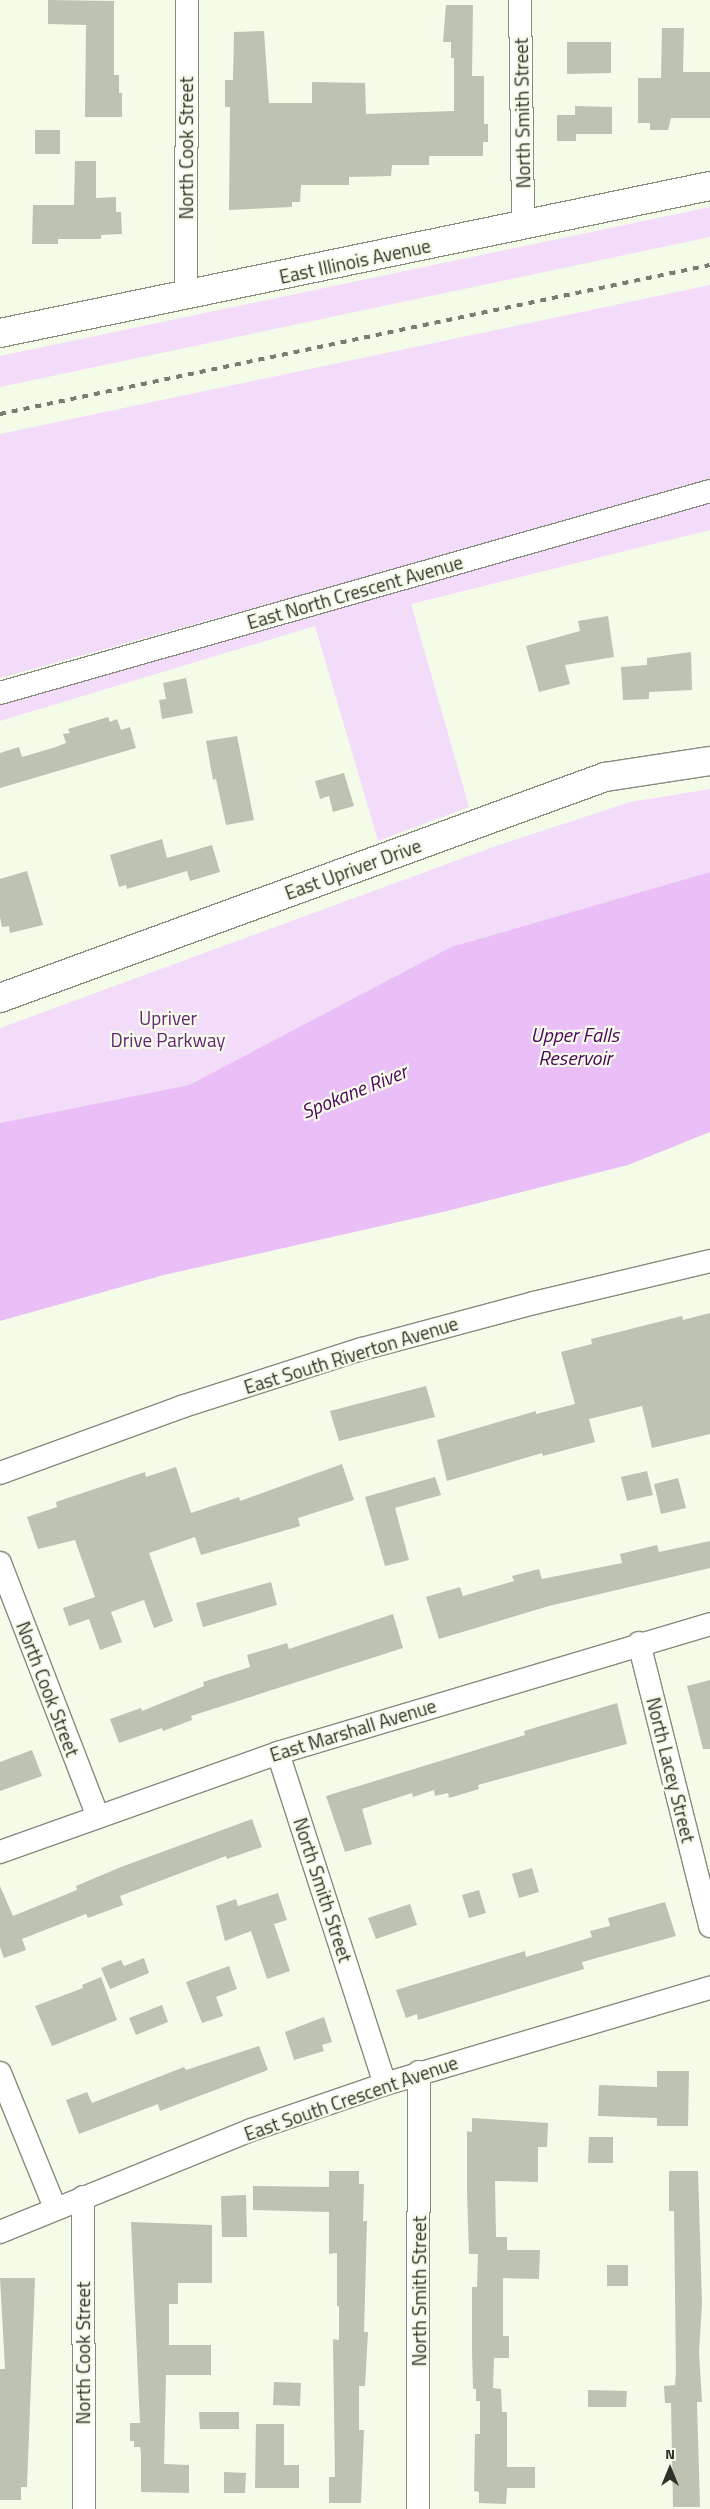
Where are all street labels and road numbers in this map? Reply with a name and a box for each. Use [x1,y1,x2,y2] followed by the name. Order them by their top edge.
[509,37,535,189] street label: North Smith Street
[175,77,197,219] street label: North Cook Street
[277,234,433,288] street label: East Illinois Avenue
[244,550,466,634] street label: East North Crescent Avenue
[282,834,424,904] street label: East Upriver Drive
[241,1312,461,1398] street label: East South Riverton Avenue
[12,1618,84,1760] street label: North Cook Street
[267,1694,439,1766] street label: East Marshall Avenue
[642,1695,700,1845] street label: North Lacey Street
[289,1815,357,1965] street label: North Smith Street
[241,2051,461,2145] street label: East South Crescent Avenue
[408,2216,430,2366] street label: North Smith Street
[72,2282,94,2424] street label: North Cook Street

